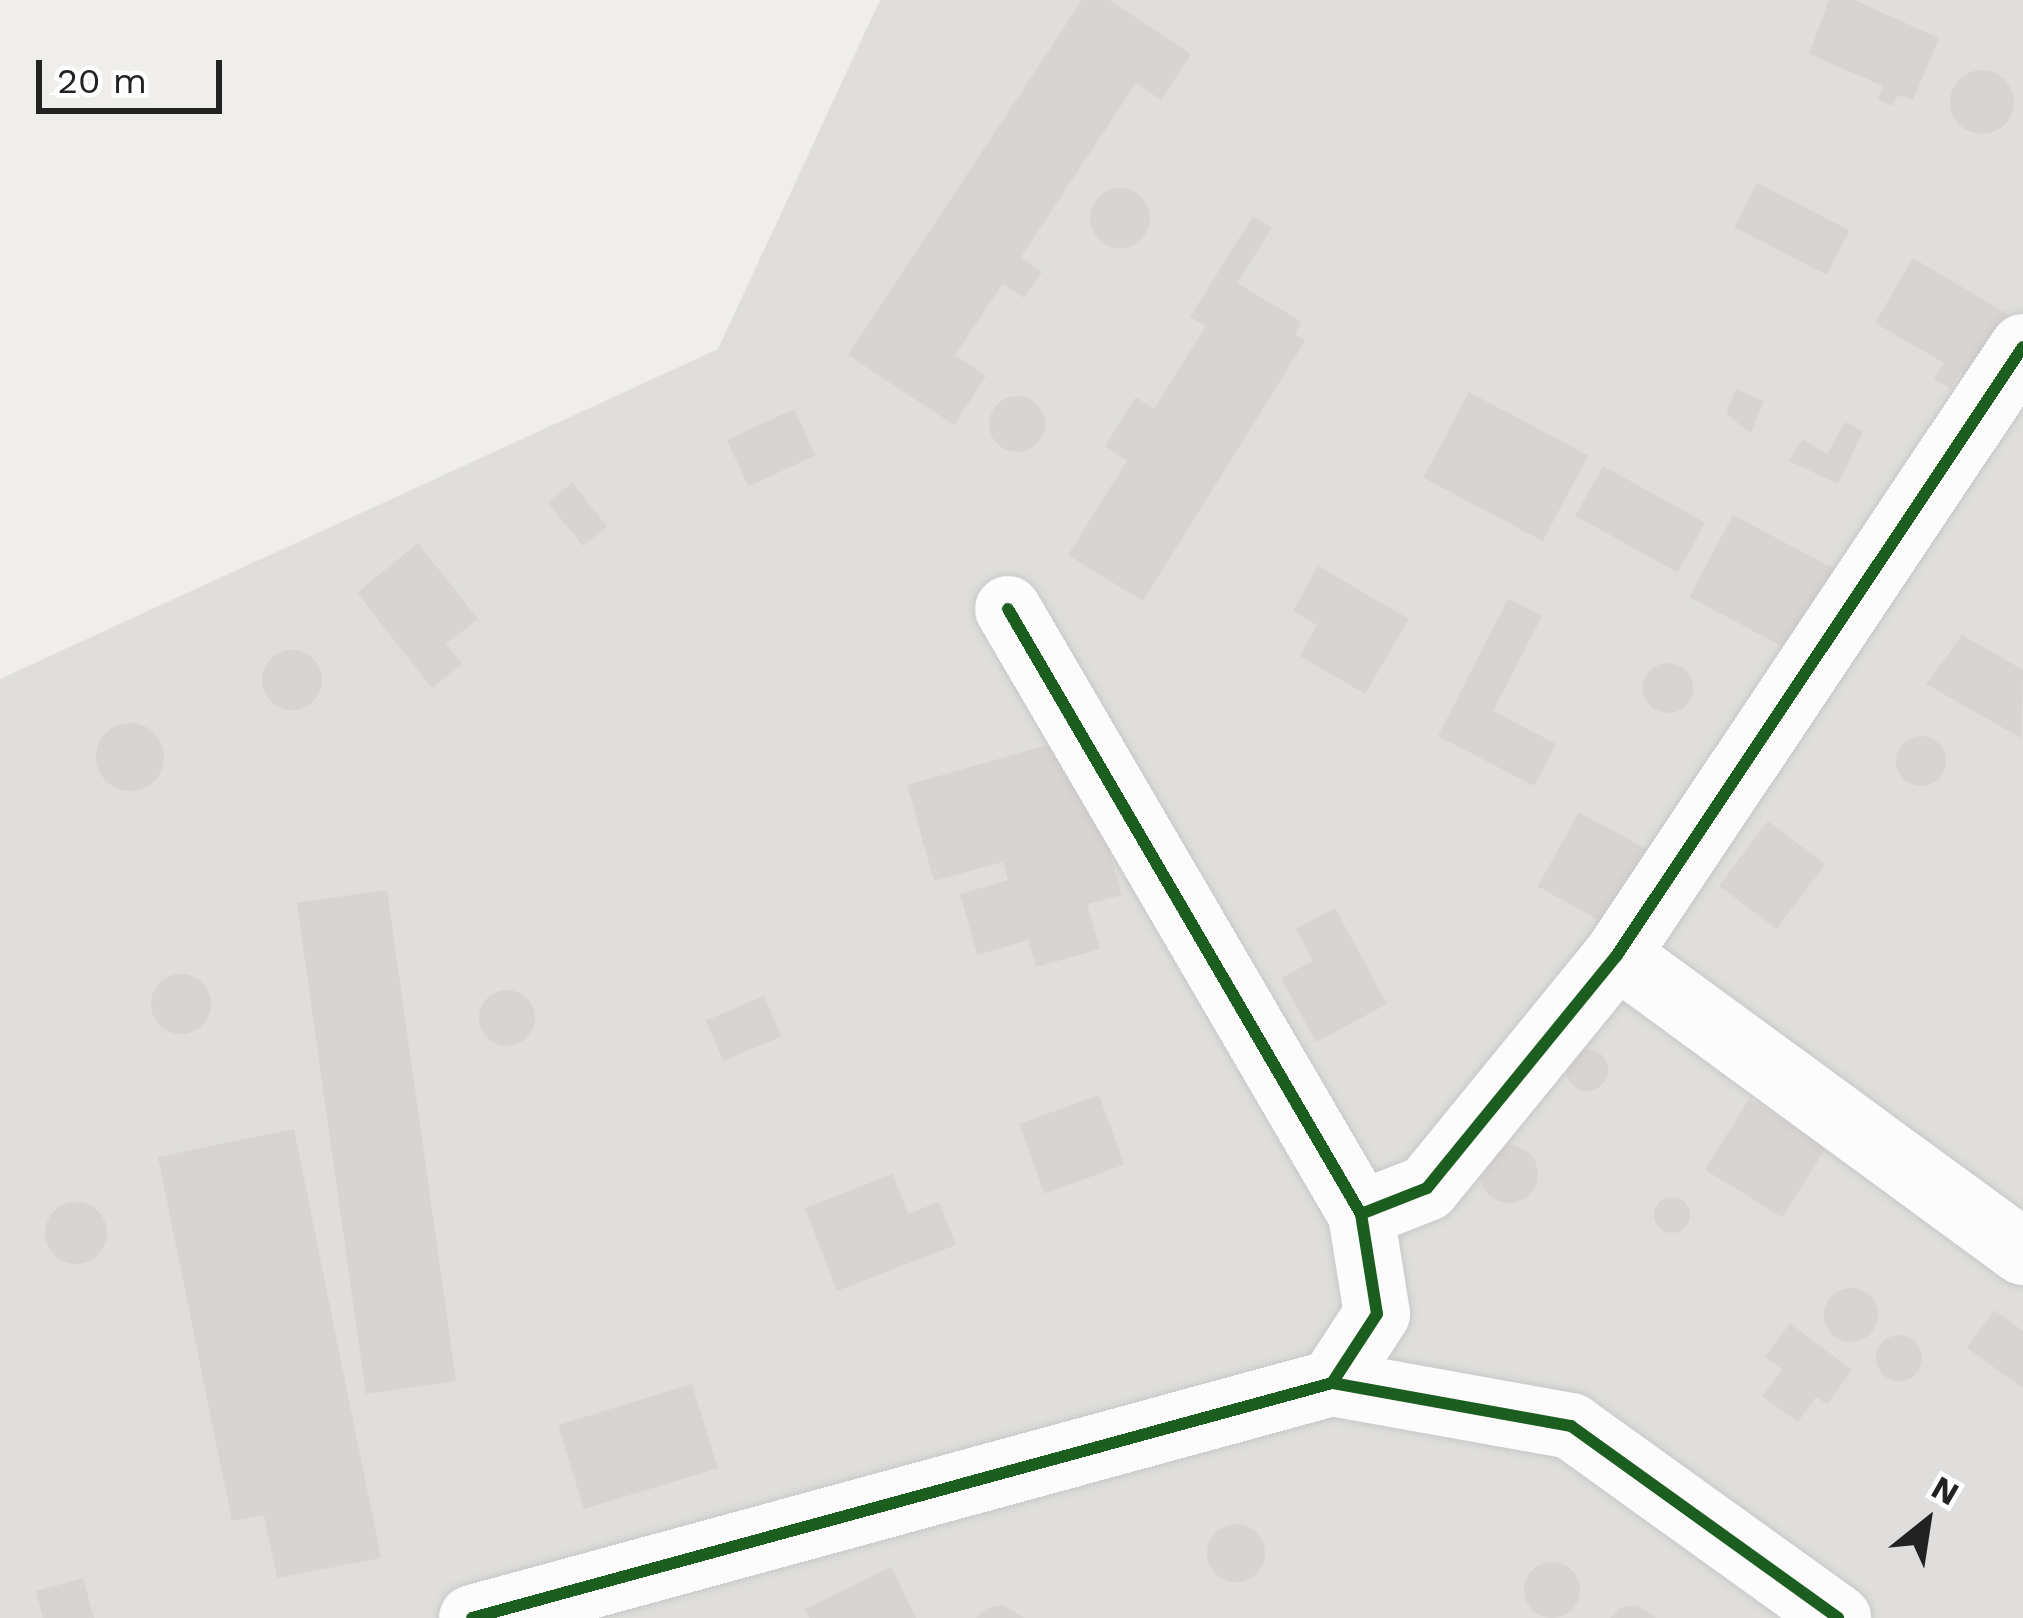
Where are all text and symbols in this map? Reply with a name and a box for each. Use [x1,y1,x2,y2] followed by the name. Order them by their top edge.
[42,36,228,110] scale bar
[57,60,147,102] text: 20 m
[1867,1462,1987,1582] north arrow
[1925,1467,1966,1513] text: N

